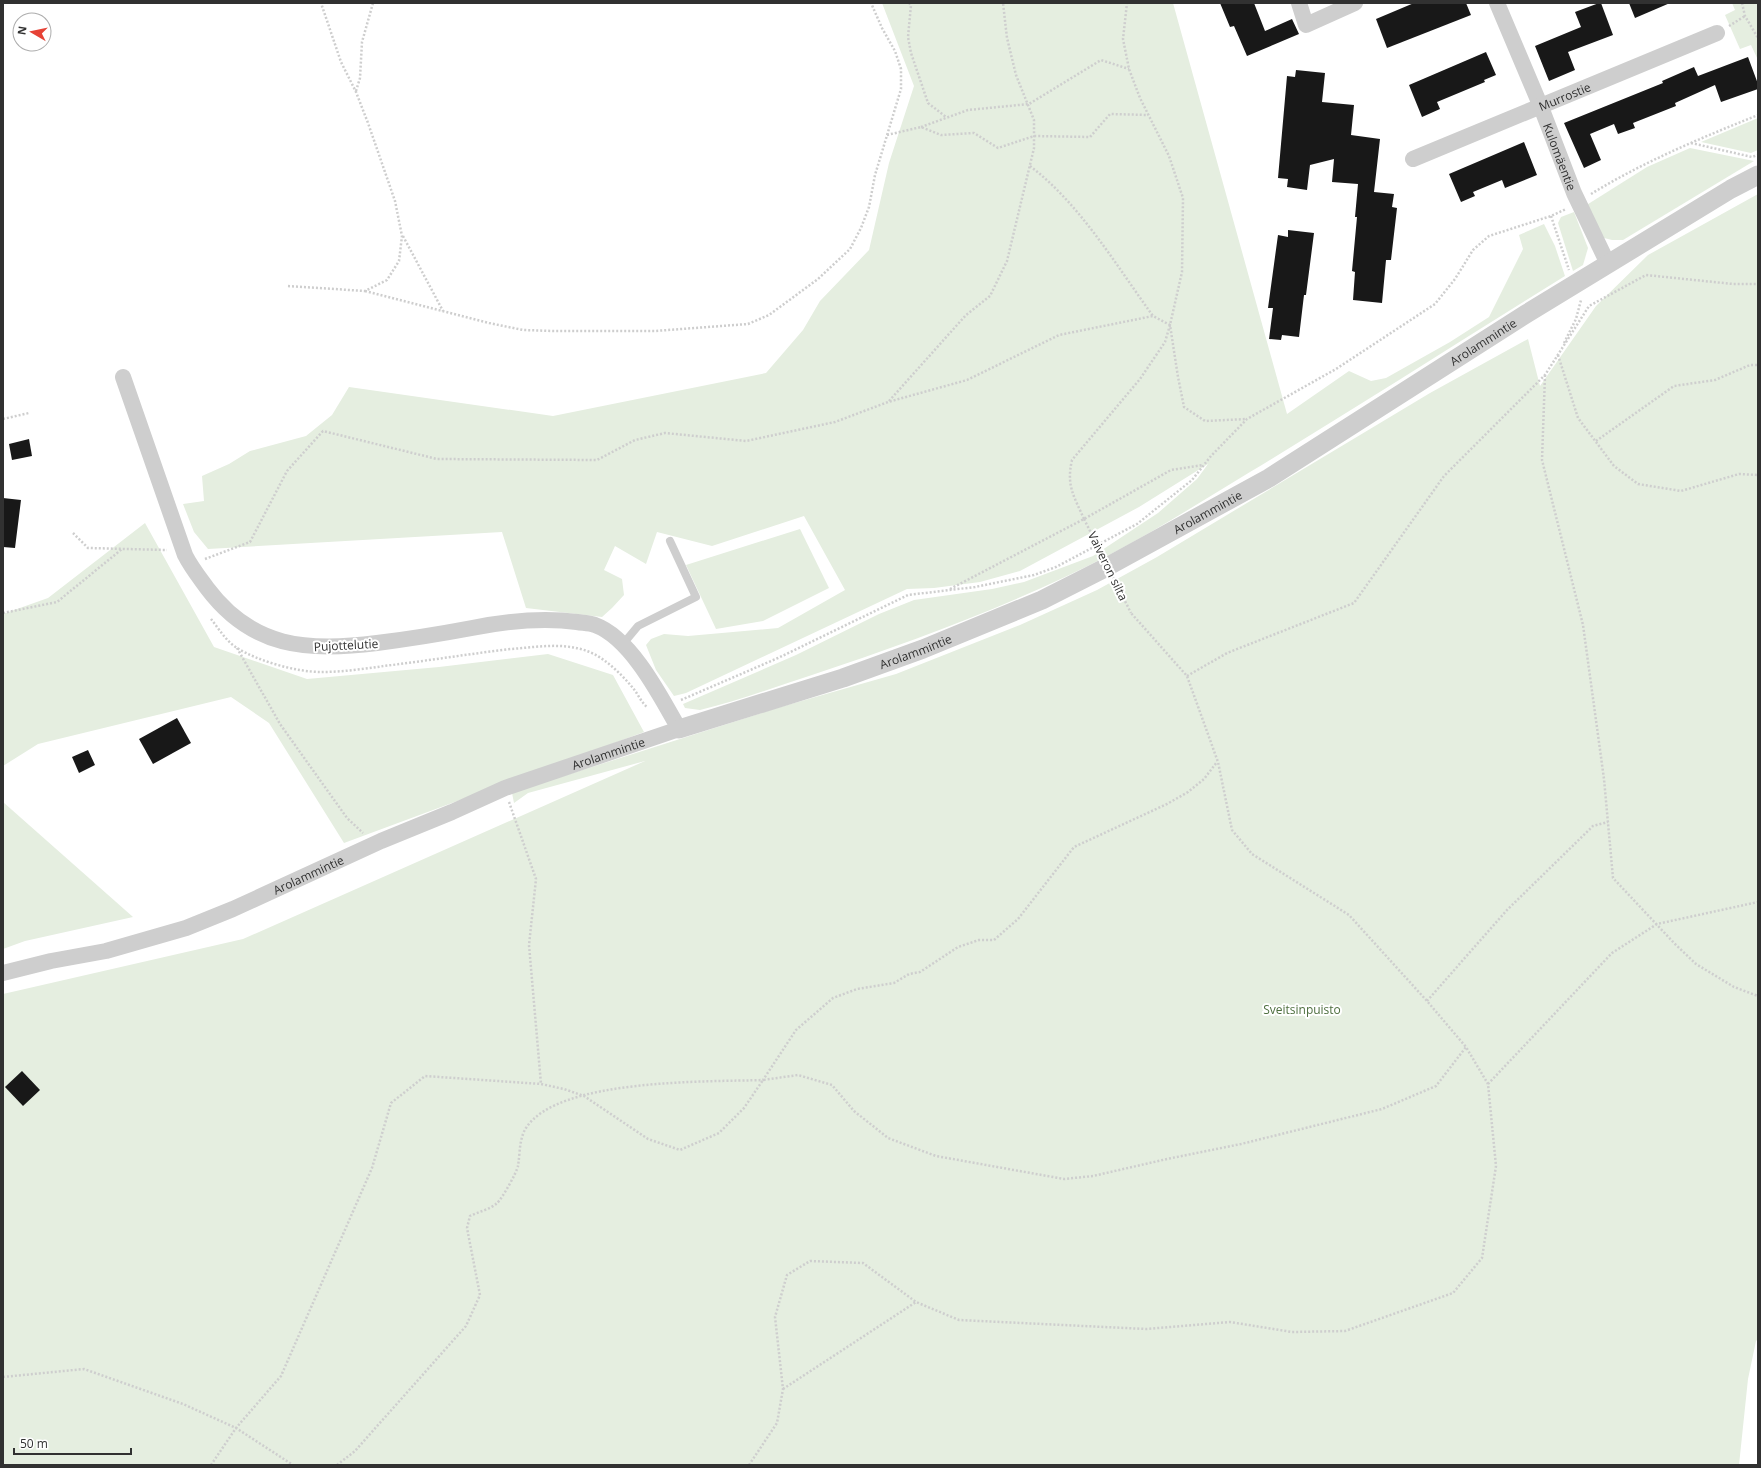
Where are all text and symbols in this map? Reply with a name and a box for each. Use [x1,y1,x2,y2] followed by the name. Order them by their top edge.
[12,12,52,52] north arrow
[14,25,30,36] text: N
[1536,78,1593,115] street label: Murrostie
[1539,120,1581,193] street label: Kulomäentie
[1446,314,1520,369] street label: Arolammintie
[1170,486,1245,538] street label: Arolammintie
[1084,529,1132,603] street label: Vaiveron silta
[877,630,954,673] street label: Arolammintie
[313,635,379,655] street label: Pujottelutie
[569,733,647,773] street label: Arolammintie
[270,851,346,898] street label: Arolammintie
[1263,1001,1341,1018] park label: Sveitsinpuisto
[14,1430,131,1456] scale bar
[20,1435,48,1452] text: 50 m

